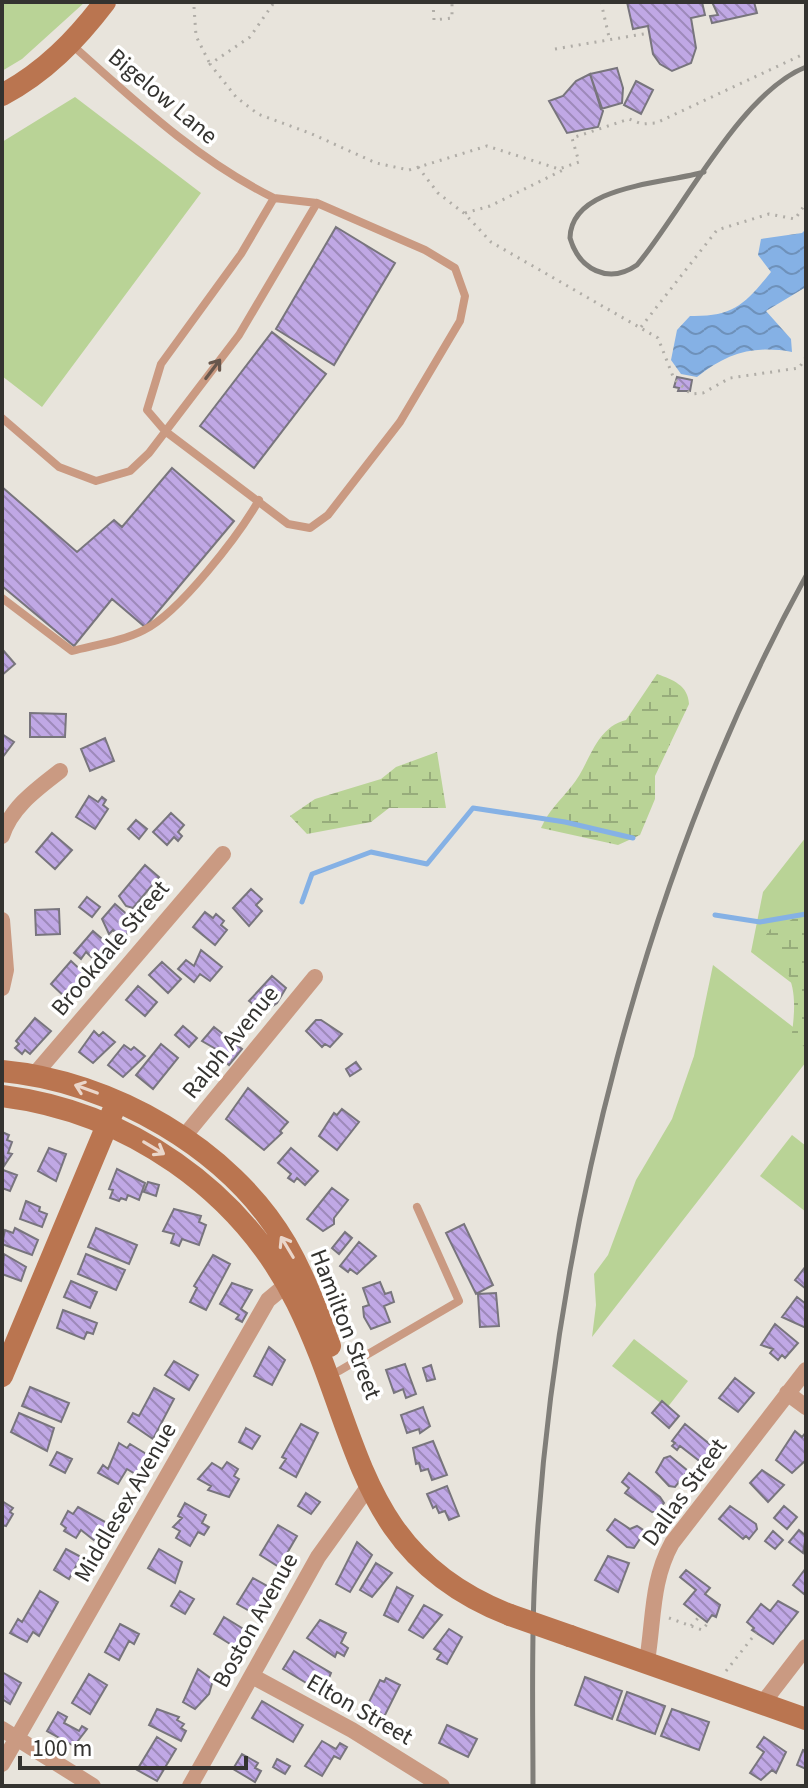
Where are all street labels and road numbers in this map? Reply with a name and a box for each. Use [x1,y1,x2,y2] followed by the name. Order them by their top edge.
[100,40,225,153] street label: Bigelow Lane
[43,873,178,1024] street label: Brookdale Street
[174,978,287,1107] street label: Ralph Avenue
[301,1244,390,1404] street label: Hamilton Street
[65,1416,185,1589] street label: Middlesex Avenue
[633,1431,736,1554] street label: Dallas Street
[204,1546,307,1694] street label: Boston Avenue
[300,1665,419,1754] street label: Elton Street

